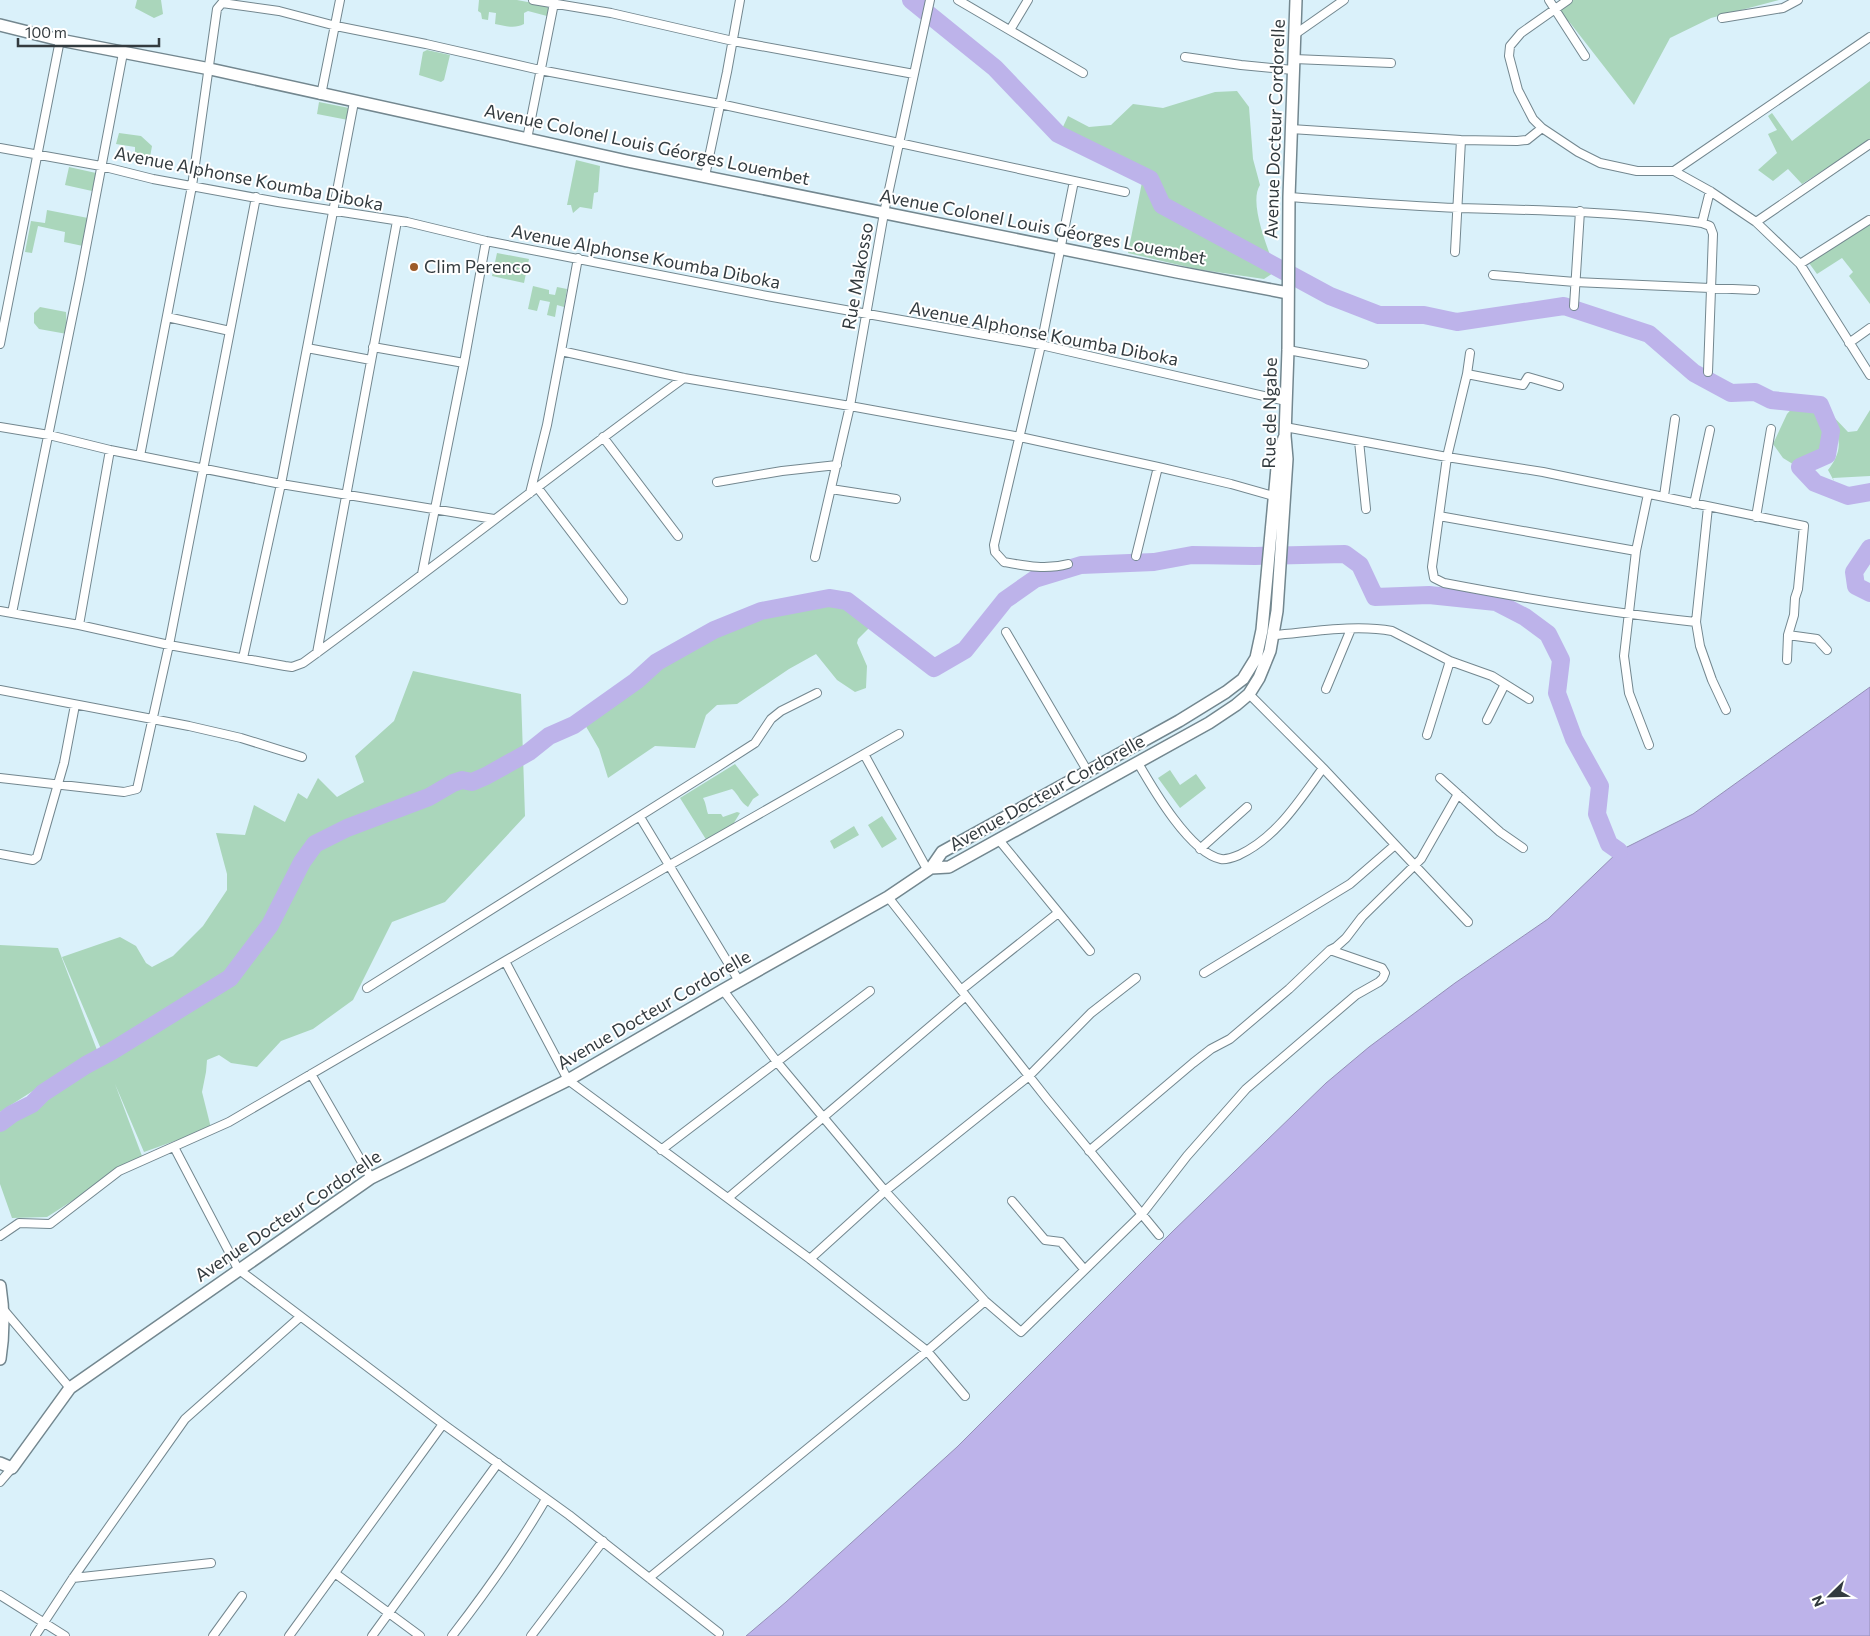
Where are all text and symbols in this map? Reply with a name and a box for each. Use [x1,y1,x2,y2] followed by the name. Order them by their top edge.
[18,15,159,47] scale bar
[1259,19,1289,239] street label: Avenue Docteur Cordorelle
[25,23,67,41] text: 100 m
[482,99,812,189] street label: Avenue Colonel Louis Géorges Louembet
[113,141,386,215] street label: Avenue Alphonse Koumba Diboka
[878,184,1208,269] street label: Avenue Colonel Louis Géorges Louembet
[510,219,783,293] street label: Avenue Alphonse Koumba Diboka
[837,221,877,331] street label: Rue Makosso
[424,255,532,277] place label: Clim Perenco
[408,261,420,273] marker: Clim Perenco
[908,296,1181,370] street label: Avenue Alphonse Koumba Diboka
[1257,357,1281,469] street label: Rue de Ngabe
[945,729,1148,855] street label: Avenue Docteur Cordorelle
[553,945,754,1074] street label: Avenue Docteur Cordorelle
[190,1145,385,1286] street label: Avenue Docteur Cordorelle
[1805,1571,1855,1621] north arrow
[1808,1593,1827,1609] text: N

